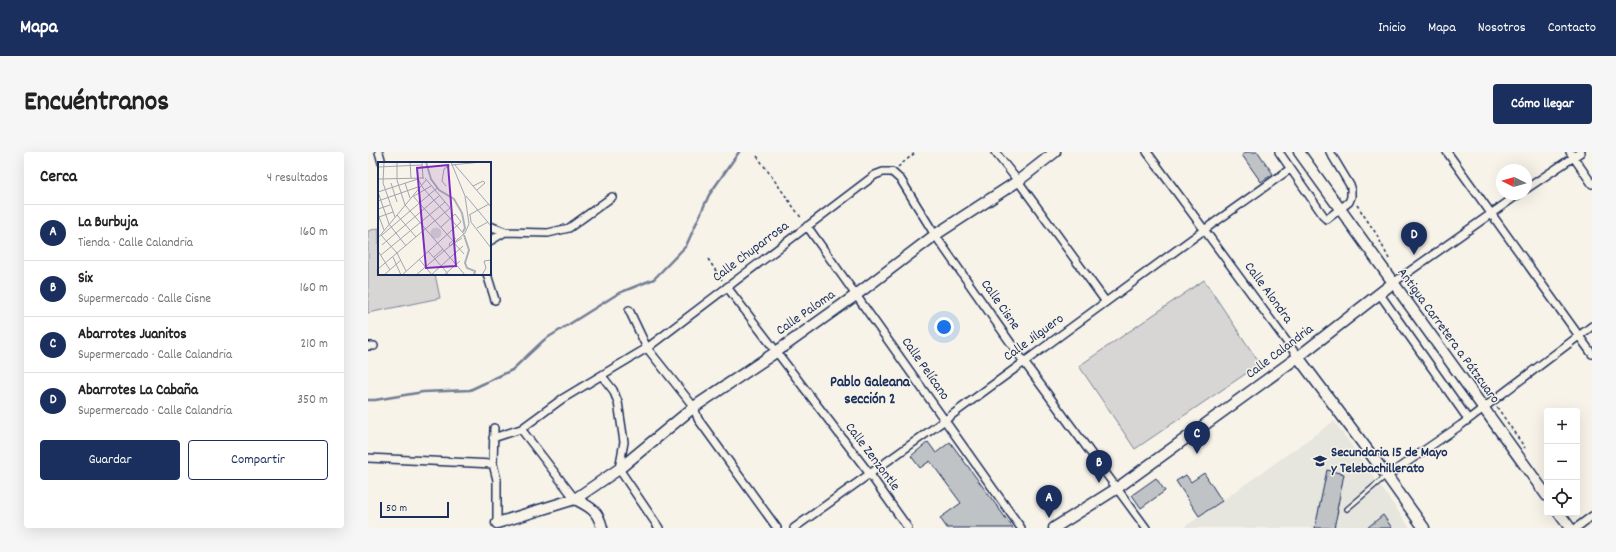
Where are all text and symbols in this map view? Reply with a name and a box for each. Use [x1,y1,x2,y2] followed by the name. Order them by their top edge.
[20,15,58,42] text: Mapa
[1378,18,1406,38] text: Inicio
[1428,18,1456,38] text: Mapa
[1478,18,1526,38] text: Nosotros
[1548,18,1596,38] text: Contacto
[24,84,169,124] text: Encuéntranos
[1493,84,1592,124] button: Cómo llegar
[378,162,491,275] inset map
[1496,164,1532,200] north arrow
[40,166,77,190] text: Cerca
[267,169,328,188] text: 4 resultados
[78,212,138,234] text: La Burbuja
[709,216,794,287] street label: Calle Chuparrosa
[1401,222,1427,255] pin: D
[49,223,57,242] text: A
[300,223,328,242] text: 160 m
[78,234,193,253] text: Tienda · Calle Calandria
[1239,258,1297,328] street label: Calle Alondra
[1392,264,1504,408] street label: Antigua Carretera a Pátzcuaro
[78,268,93,290] text: Six
[975,276,1025,334] street label: Calle Cisne
[50,279,56,298] text: B
[300,279,328,298] text: 160 m
[772,285,840,341] street label: Calle Paloma
[78,290,211,309] text: Supermercado · Calle Cisne
[1000,309,1068,367] street label: Calle Jilguero
[934,317,954,337] your location
[1242,320,1318,384] street label: Calle Calandria
[78,324,187,346] text: Abarrotes Juanitos
[896,333,954,405] street label: Calle Pelícano
[50,335,56,354] text: C
[300,335,328,354] text: 210 m
[78,346,232,365] text: Supermercado · Calle Calandria
[830,372,911,411] district label: Pablo Galeana sección 2
[78,380,198,402] text: Abarrotes La Cabaña
[50,391,56,410] text: D
[297,391,328,410] text: 350 m
[78,402,232,421] text: Supermercado · Calle Calandria
[1544,408,1580,516] map controls
[1544,408,1580,444] button: +
[840,419,904,495] street label: Calle Zenzontle
[1184,421,1210,454] pin: C
[40,440,180,480] button: Guardar
[188,440,328,480] button: Compartir
[1331,443,1447,479] place label: Secundaria 15 de Mayo y Telebachillerato
[1544,444,1580,480] button: −
[1086,450,1112,483] pin: B
[1312,453,1328,469] school or university icon: Secundaria 15 de Mayo y Telebachillerato
[1544,480,1580,516] button: locate
[1036,485,1062,518] pin: A
[380,500,449,519] scale bar
[386,501,407,517] text: 50 m

